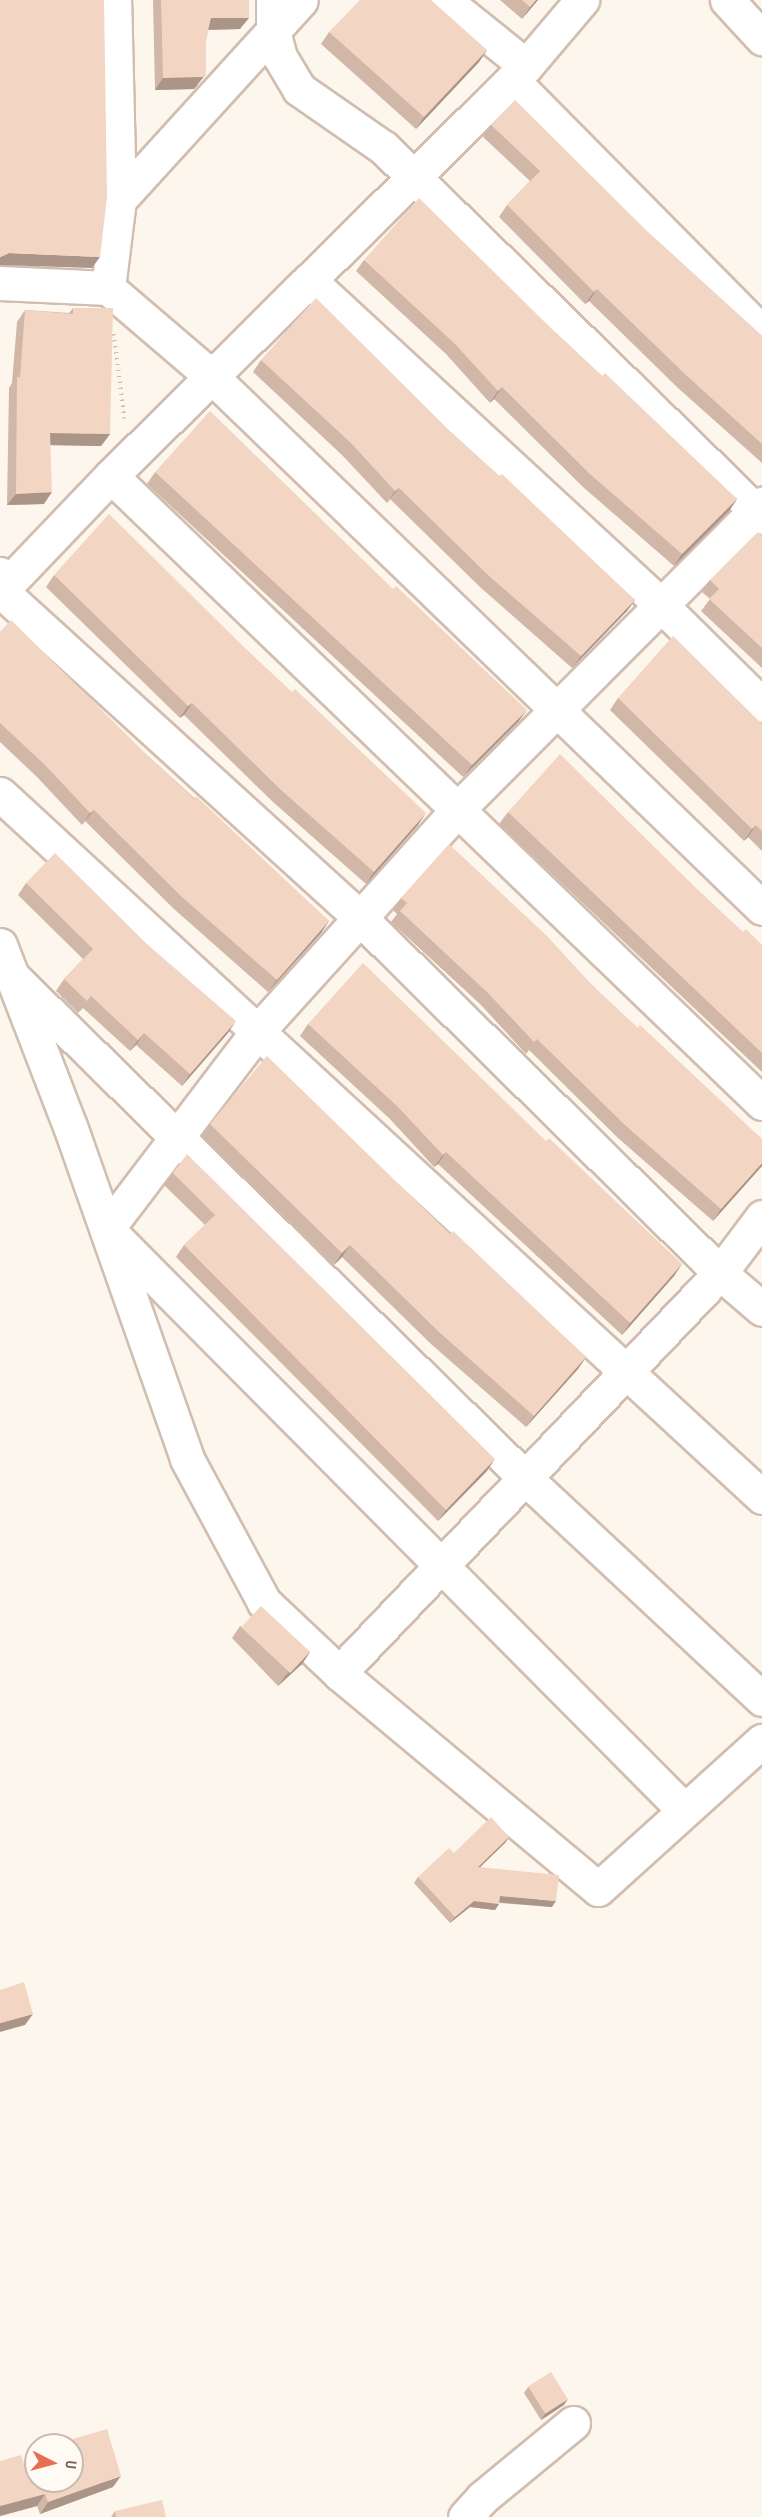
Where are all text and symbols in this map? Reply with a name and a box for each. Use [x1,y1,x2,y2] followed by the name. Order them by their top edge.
[24,2433,84,2493] north arrow
[61,2460,80,2470] text: U

